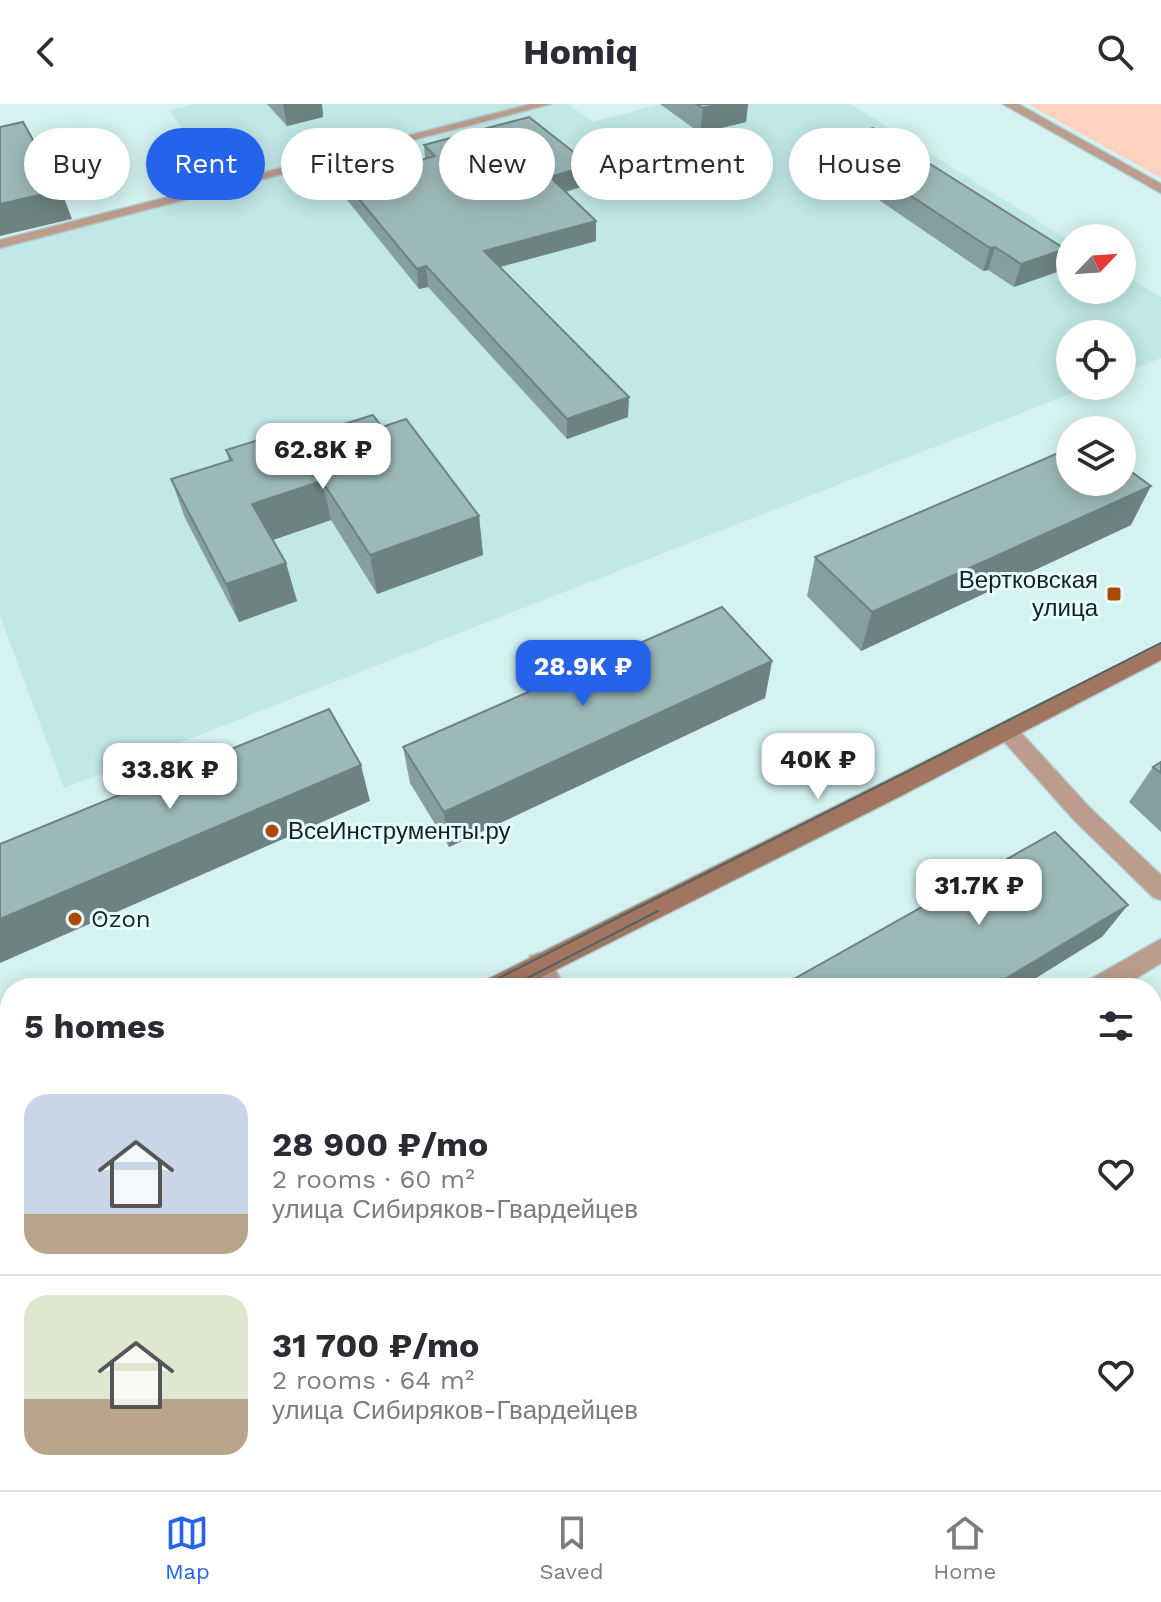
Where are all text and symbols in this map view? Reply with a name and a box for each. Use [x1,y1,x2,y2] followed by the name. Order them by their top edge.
[24,30,68,74] icon: back
[1093,30,1137,74] icon: search
[523,31,638,73] text: Homiq
[24,128,130,200] chip: Buy
[146,128,265,200] chip: Rent
[281,128,423,200] chip: Filters
[439,128,555,200] chip: New
[571,128,773,200] chip: Apartment
[789,128,930,200] chip: House
[1056,224,1136,304] north arrow
[1056,224,1136,496] map controls
[1056,320,1136,400] button: locate
[1056,416,1136,496] button: layers
[249,423,397,491] pin: 62.8K ₽
[274,434,372,464] text: 62.8K ₽
[959,566,1099,622] place label: Вертковская улица
[1105,585,1123,603] marker: Вертковская улица
[509,640,657,708] pin: 28.9K ₽
[534,651,632,681] text: 28.9K ₽
[762,733,874,801] pin: 40K ₽
[96,743,244,811] pin: 33.8K ₽
[780,744,856,774] text: 40K ₽
[121,754,219,784] text: 33.8K ₽
[288,817,510,845] place label: ВсеИнструменты.ру
[263,822,281,840] marker: ВсеИнструменты.ру
[905,859,1053,927] pin: 31.7K ₽
[934,870,1024,900] text: 31.7K ₽
[91,905,151,933] place label: Ozon
[66,910,84,928] marker: Ozon
[1094,1004,1138,1048] icon: filters
[24,1006,165,1046] text: 5 homes
[272,1124,488,1164] text: 28 900 ₽/mo
[88,1126,184,1222] icon: home
[1094,1152,1138,1196] icon: heart
[272,1164,475,1194] text: 2 rooms · 60 m²
[272,1194,638,1224] text: улица Сибиряков-Гвардейцев
[272,1325,479,1365] text: 31 700 ₽/mo
[88,1327,184,1423] icon: home
[1094,1353,1138,1397] icon: heart
[272,1365,474,1395] text: 2 rooms · 64 m²
[272,1395,638,1425] text: улица Сибиряков-Гвардейцев
[165,1511,210,1584] tab: Map
[540,1511,603,1584] tab: Saved
[933,1511,996,1584] tab: Home

